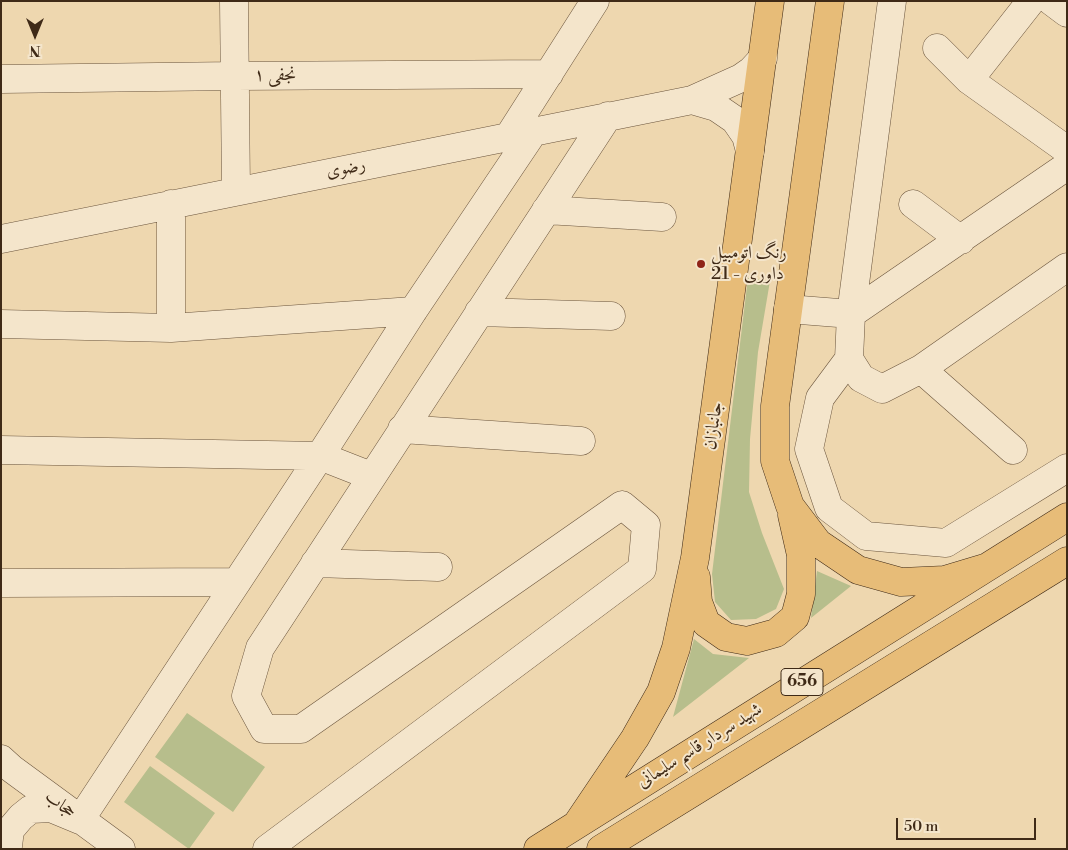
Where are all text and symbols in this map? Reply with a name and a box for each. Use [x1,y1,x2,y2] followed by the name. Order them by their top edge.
[10,10,60,60] north arrow
[29,41,41,59] text: N
[254,65,296,87] street label: نجفی ۱
[324,155,368,183] street label: رضوی
[711,243,787,286] place label: رنگ اتومبیل 21 - داوری
[695,258,707,270] marker: رنگ اتومبیل 21 - داوری
[700,400,728,452] street label: جانبازان
[781,669,823,696] road number: 656
[633,699,767,793] street label: شهید سردار قاسم سلیمانی
[40,786,80,824] street label: حجاب
[898,808,1038,840] scale bar
[904,817,938,836] text: 50 m

